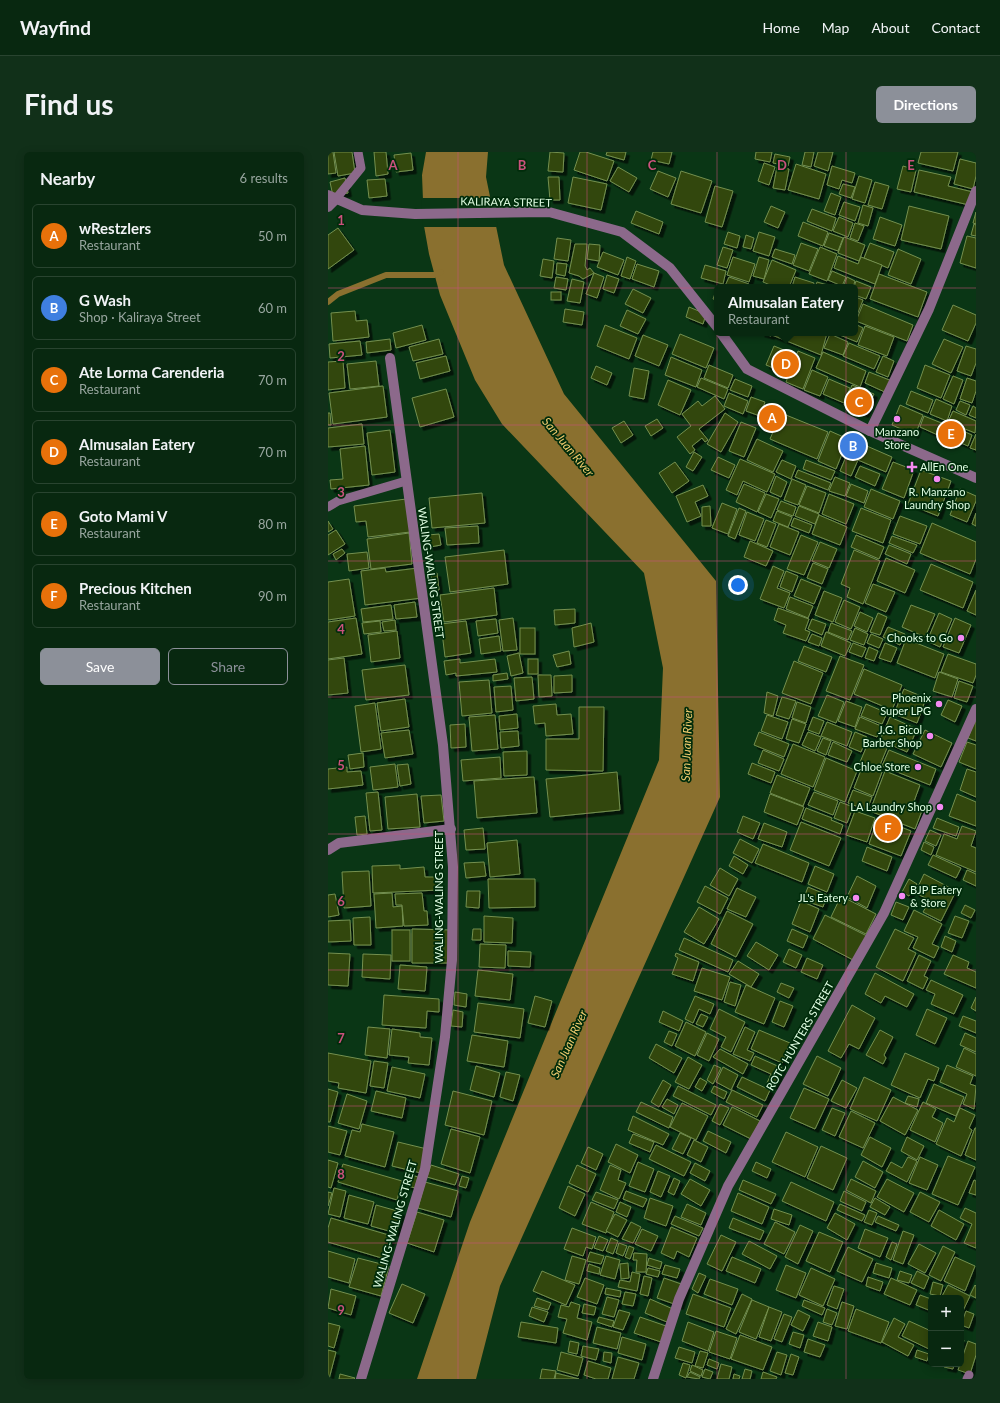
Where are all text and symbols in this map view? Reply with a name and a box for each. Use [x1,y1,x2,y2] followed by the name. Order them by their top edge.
[20,16,91,39] text: Wayfind
[762,19,800,36] text: Home
[822,19,849,36] text: Map
[871,19,909,36] text: About
[931,19,980,36] text: Contact
[876,86,976,123] button: Directions
[24,87,114,121] text: Find us
[387,157,398,173] text: A
[518,157,527,173] text: B
[648,157,657,173] text: C
[777,157,787,173] text: D
[907,157,915,173] text: E
[40,168,95,189] text: Nearby
[240,170,288,186] text: 6 results
[460,194,552,209] street label: KALIRAYA STREET
[337,212,345,228] text: 1
[79,219,151,237] text: wRestzlers
[49,228,59,244] text: A
[258,228,287,244] text: 50 m
[79,237,141,253] text: Restaurant
[714,284,858,336] popup
[79,291,131,309] text: G Wash
[728,293,844,311] text: Almusalan Eatery
[50,300,58,316] text: B
[258,300,287,316] text: 60 m
[79,309,201,325] text: Shop · Kaliraya Street
[728,311,790,327] text: Restaurant
[337,348,345,364] text: 2
[773,349,799,379] pin: D
[79,363,224,381] text: Ate Lorma Carenderia
[50,372,58,388] text: C
[258,372,287,388] text: 70 m
[79,381,141,397] text: Restaurant
[846,387,872,417] pin: C
[759,403,785,433] pin: A
[539,414,598,480] water label: San Juan River
[892,414,902,424] marker: Manzano Store
[938,419,964,449] pin: E
[875,425,919,451] place label: Manzano Store
[840,431,866,461] pin: B
[79,435,195,453] text: Almusalan Eatery
[49,444,59,460] text: D
[258,444,287,460] text: 70 m
[79,453,141,469] text: Restaurant
[920,460,969,473] place label: AllEn One
[907,462,917,472] marker: AllEn One
[932,474,942,484] marker: R. Manzano Laundry Shop
[337,484,345,500] text: 3
[904,485,970,511] place label: R. Manzano Laundry Shop
[416,506,447,640] street label: WALING-WALING STREET
[79,507,168,525] text: Goto Mami V
[50,516,58,532] text: E
[258,516,287,532] text: 80 m
[79,525,141,541] text: Restaurant
[728,575,748,595] your location
[79,579,192,597] text: Precious Kitchen
[50,588,58,604] text: F
[258,588,287,604] text: 90 m
[79,597,141,613] text: Restaurant
[337,621,345,637] text: 4
[887,631,953,644] place label: Chooks to Go
[956,633,966,643] marker: Chooks to Go
[40,648,160,685] button: Save
[168,648,288,685] button: Share
[880,691,932,717] place label: Phoenix Super LPG
[934,699,944,709] marker: Phoenix Super LPG
[678,708,695,781] water label: San Juan River
[863,723,922,749] place label: J.G. Bicol Barber Shop
[925,731,935,741] marker: J.G. Bicol Barber Shop
[337,757,345,773] text: 5
[854,760,910,773] place label: Chloe Store
[913,762,923,772] marker: Chloe Store
[850,800,932,813] place label: LA Laundry Shop
[935,802,945,812] marker: LA Laundry Shop
[875,813,901,843] pin: F
[432,830,445,963] street label: WALING-WALING STREET
[910,883,962,909] place label: BJP Eatery & Store
[798,891,848,904] place label: JL's Eatery
[897,891,907,901] marker: BJP Eatery & Store
[337,893,345,909] text: 6
[851,893,861,903] marker: JL's Eatery
[763,979,836,1092] street label: ROTC HUNTERS STREET
[547,1007,591,1080] water label: San Juan River
[337,1030,345,1046] text: 7
[370,1158,419,1289] street label: WALING-WALING STREET
[337,1166,345,1182] text: 8
[928,1295,964,1367] map controls
[928,1295,964,1331] button: +
[337,1302,345,1318] text: 9
[928,1331,964,1367] button: −

